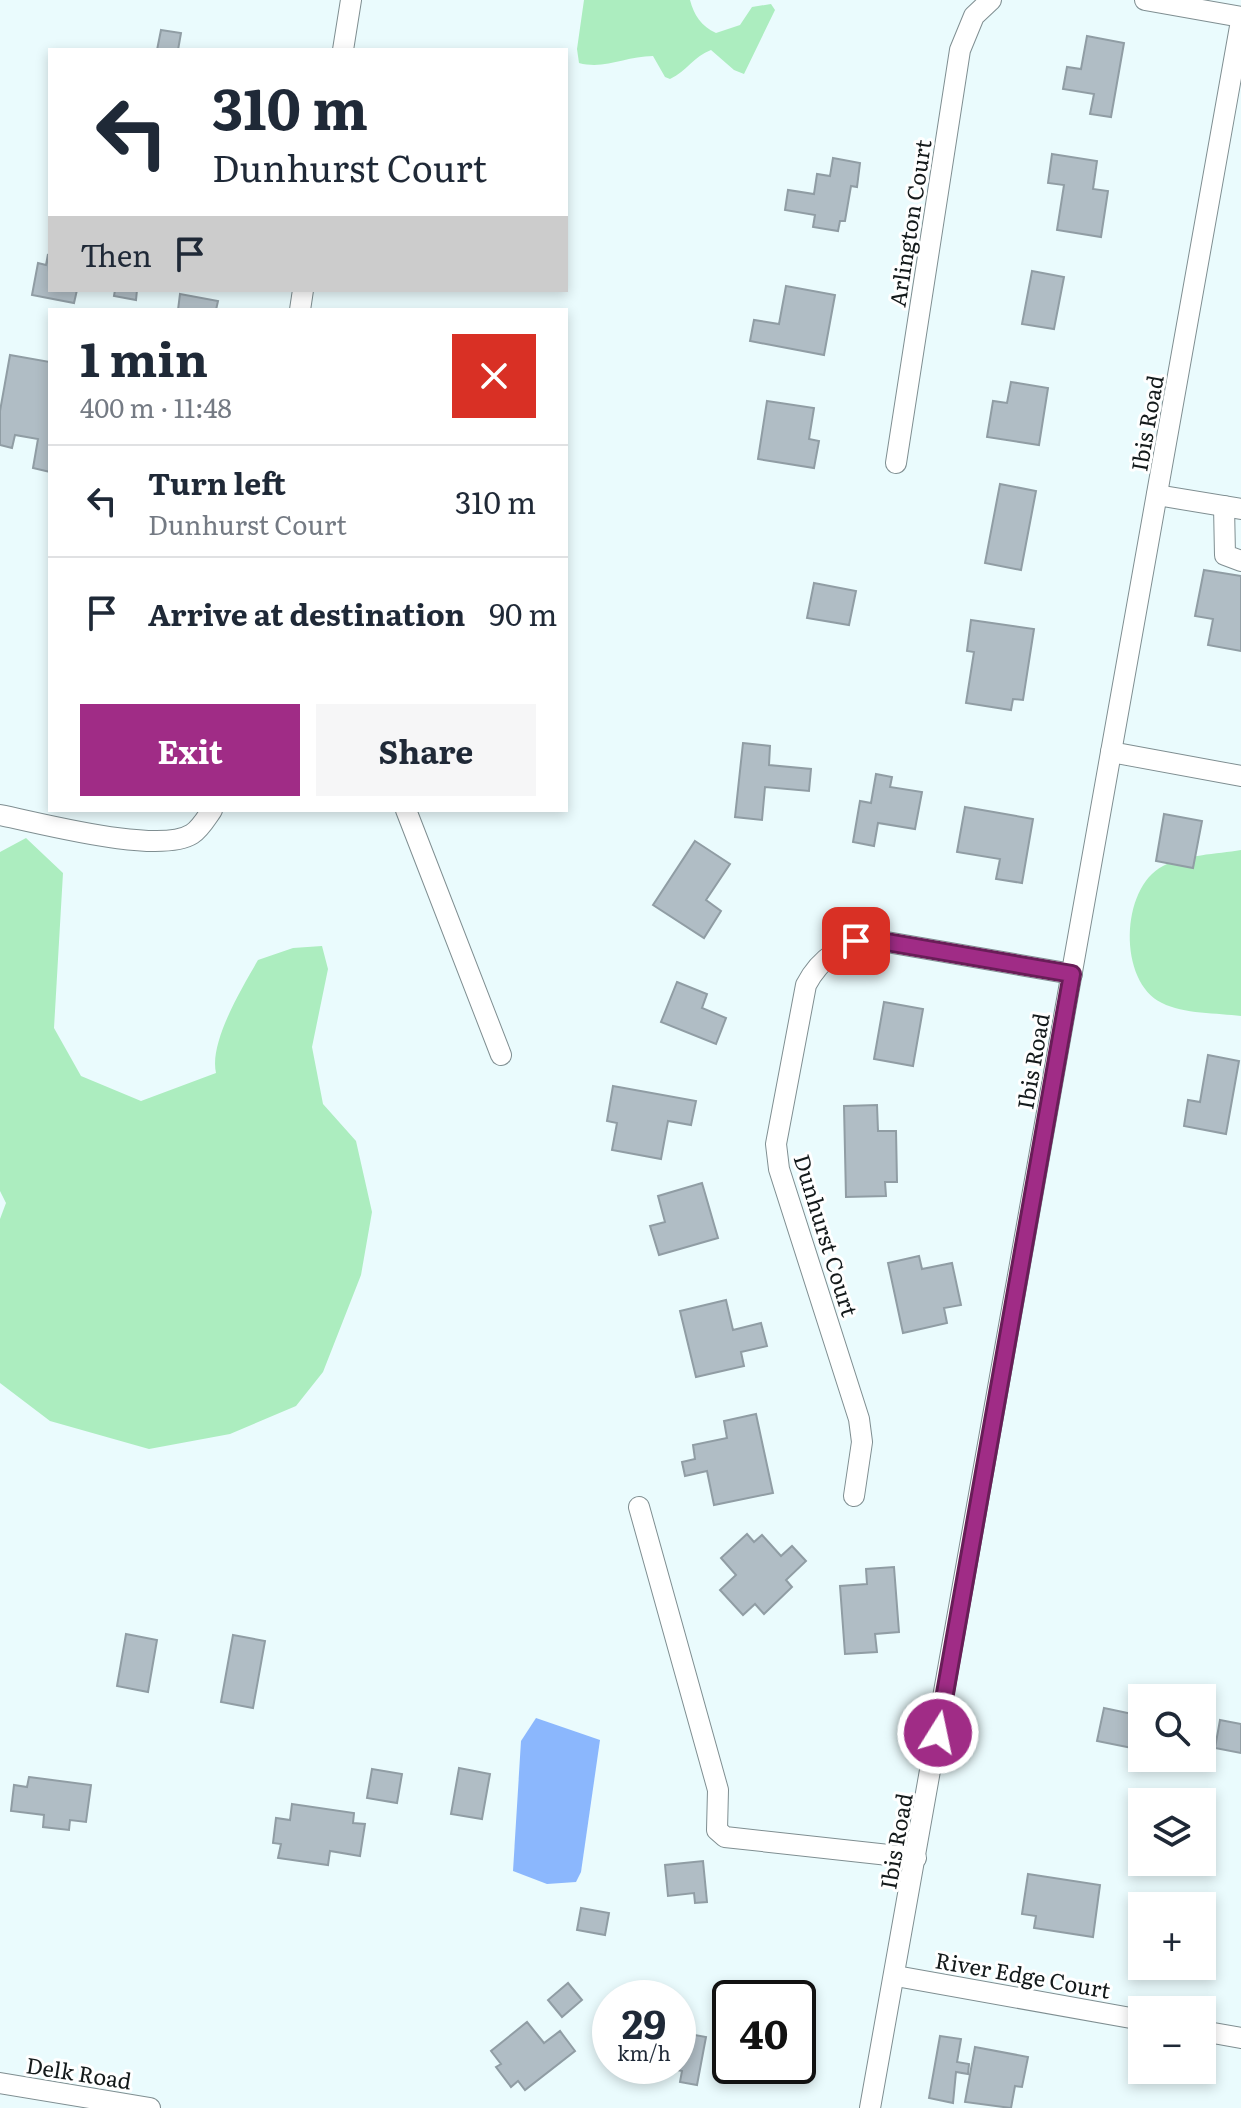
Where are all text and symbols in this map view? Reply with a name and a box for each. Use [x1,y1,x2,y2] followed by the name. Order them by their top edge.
[212,64,368,147] text: 310 m
[80,80,184,184] icon: left
[879,137,939,309] street label: Arlington Court
[212,140,487,193] text: Dunhurst Court
[80,232,152,276] text: Then
[168,232,212,276] icon: arrive
[80,321,208,392] text: 1 min
[452,334,536,418] button: close
[1121,372,1171,474] street label: Ibis Road
[80,387,232,426] text: 400 m · 11:48
[148,460,286,504] text: Turn left
[80,479,124,523] icon: left
[455,479,536,523] text: 310 m
[148,504,347,543] text: Dunhurst Court
[80,591,124,635] icon: arrive
[148,591,465,635] text: Arrive at destination
[489,591,557,635] text: 90 m
[80,704,300,796] button: Exit
[316,704,536,796] button: Share
[822,907,890,975] pin
[834,919,878,963] icon: arrive
[1007,1010,1057,1112] street label: Ibis Road
[787,1150,867,1320] street label: Dunhurst Court
[1128,1684,1216,2084] map controls
[1128,1684,1216,1772] button: search
[896,1691,980,1775] position arrow
[1128,1788,1216,1876] button: layers
[870,1790,920,1892] street label: Ibis Road
[1128,1892,1216,1980] button: +
[933,1942,1113,2006] street label: River Edge Court
[712,1980,816,2084] speed limit sign: 40
[622,1992,666,2051] text: 29
[1128,1996,1216,2084] button: −
[617,2037,671,2067] text: km/h
[24,2047,134,2097] street label: Delk Road

